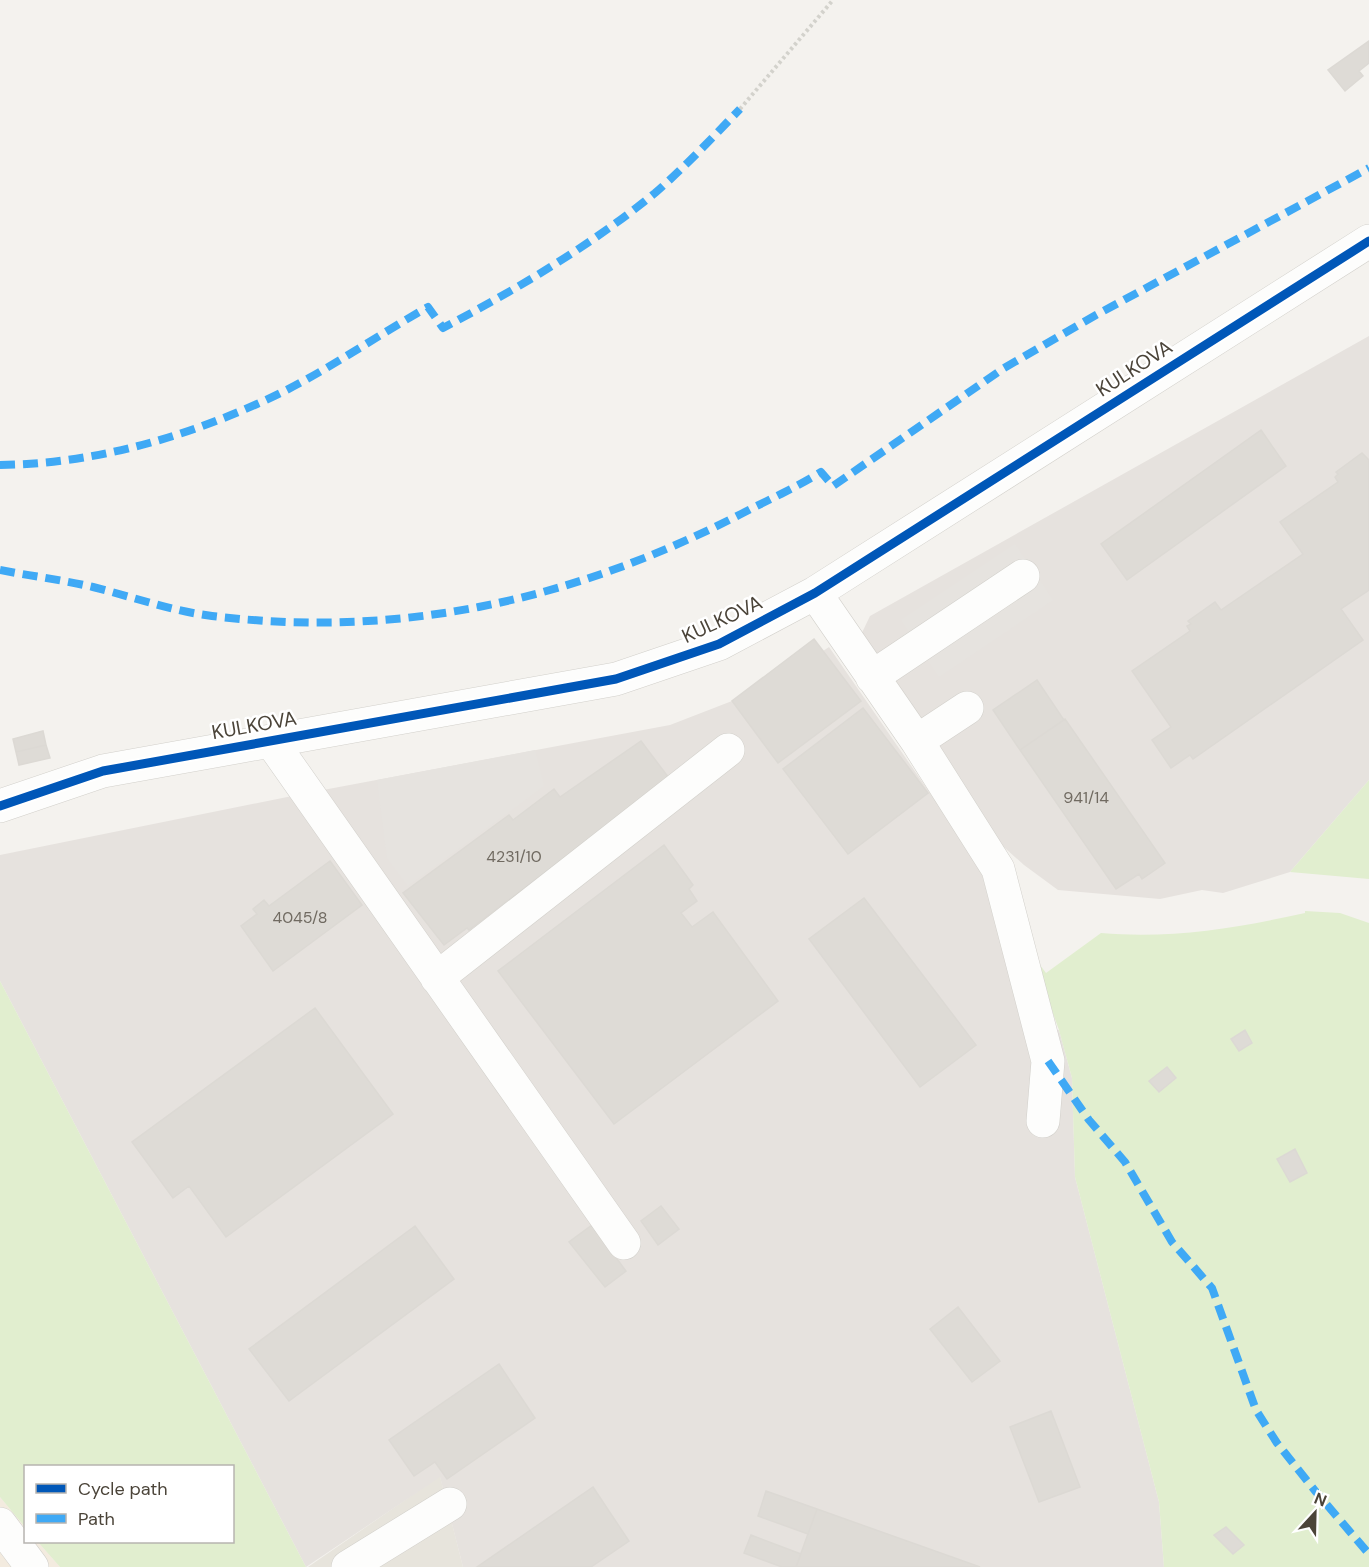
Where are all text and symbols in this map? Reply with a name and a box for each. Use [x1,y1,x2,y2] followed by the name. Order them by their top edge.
[1091,334,1177,402] street label: KULKOVA
[678,589,766,649] street label: KULKOVA
[209,705,299,745] street label: KULKOVA
[1063,787,1109,808] house number: 941/14
[486,846,542,867] house number: 4231/10
[272,907,328,928] house number: 4045/8
[24,1465,234,1543] legend
[78,1477,168,1501] text: Cycle path
[1285,1483,1345,1543] north arrow
[1311,1488,1330,1511] text: N
[78,1507,115,1531] text: Path

